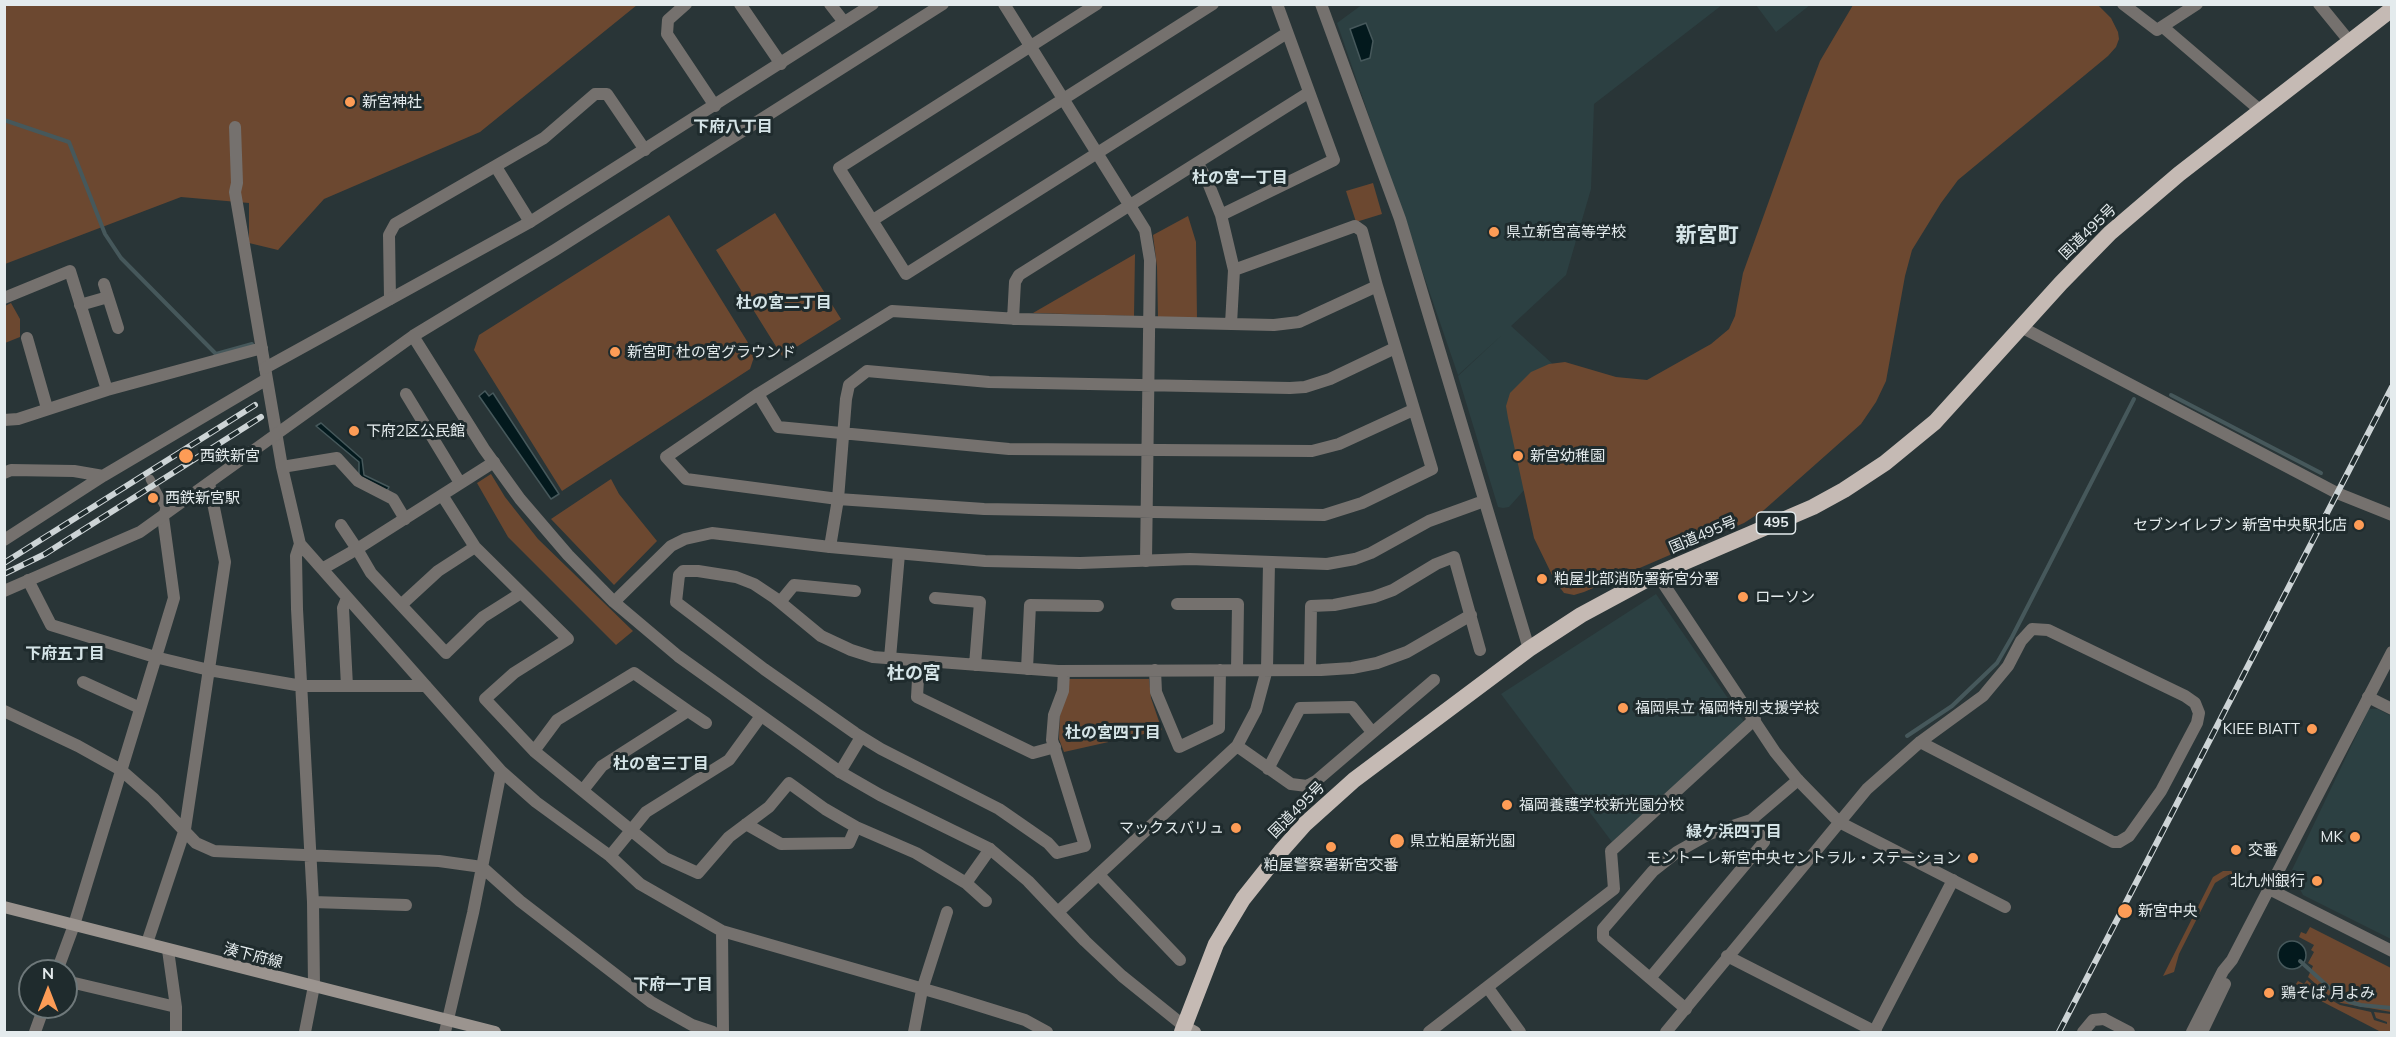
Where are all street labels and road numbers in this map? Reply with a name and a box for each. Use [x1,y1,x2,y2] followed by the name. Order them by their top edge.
[2056,201,2120,263] street label: 国道495号
[1756,512,1796,534] road number: 495
[1666,513,1740,557] street label: 国道495号
[1265,778,1329,842] street label: 国道495号
[222,940,284,972] street label: 湊下府線

